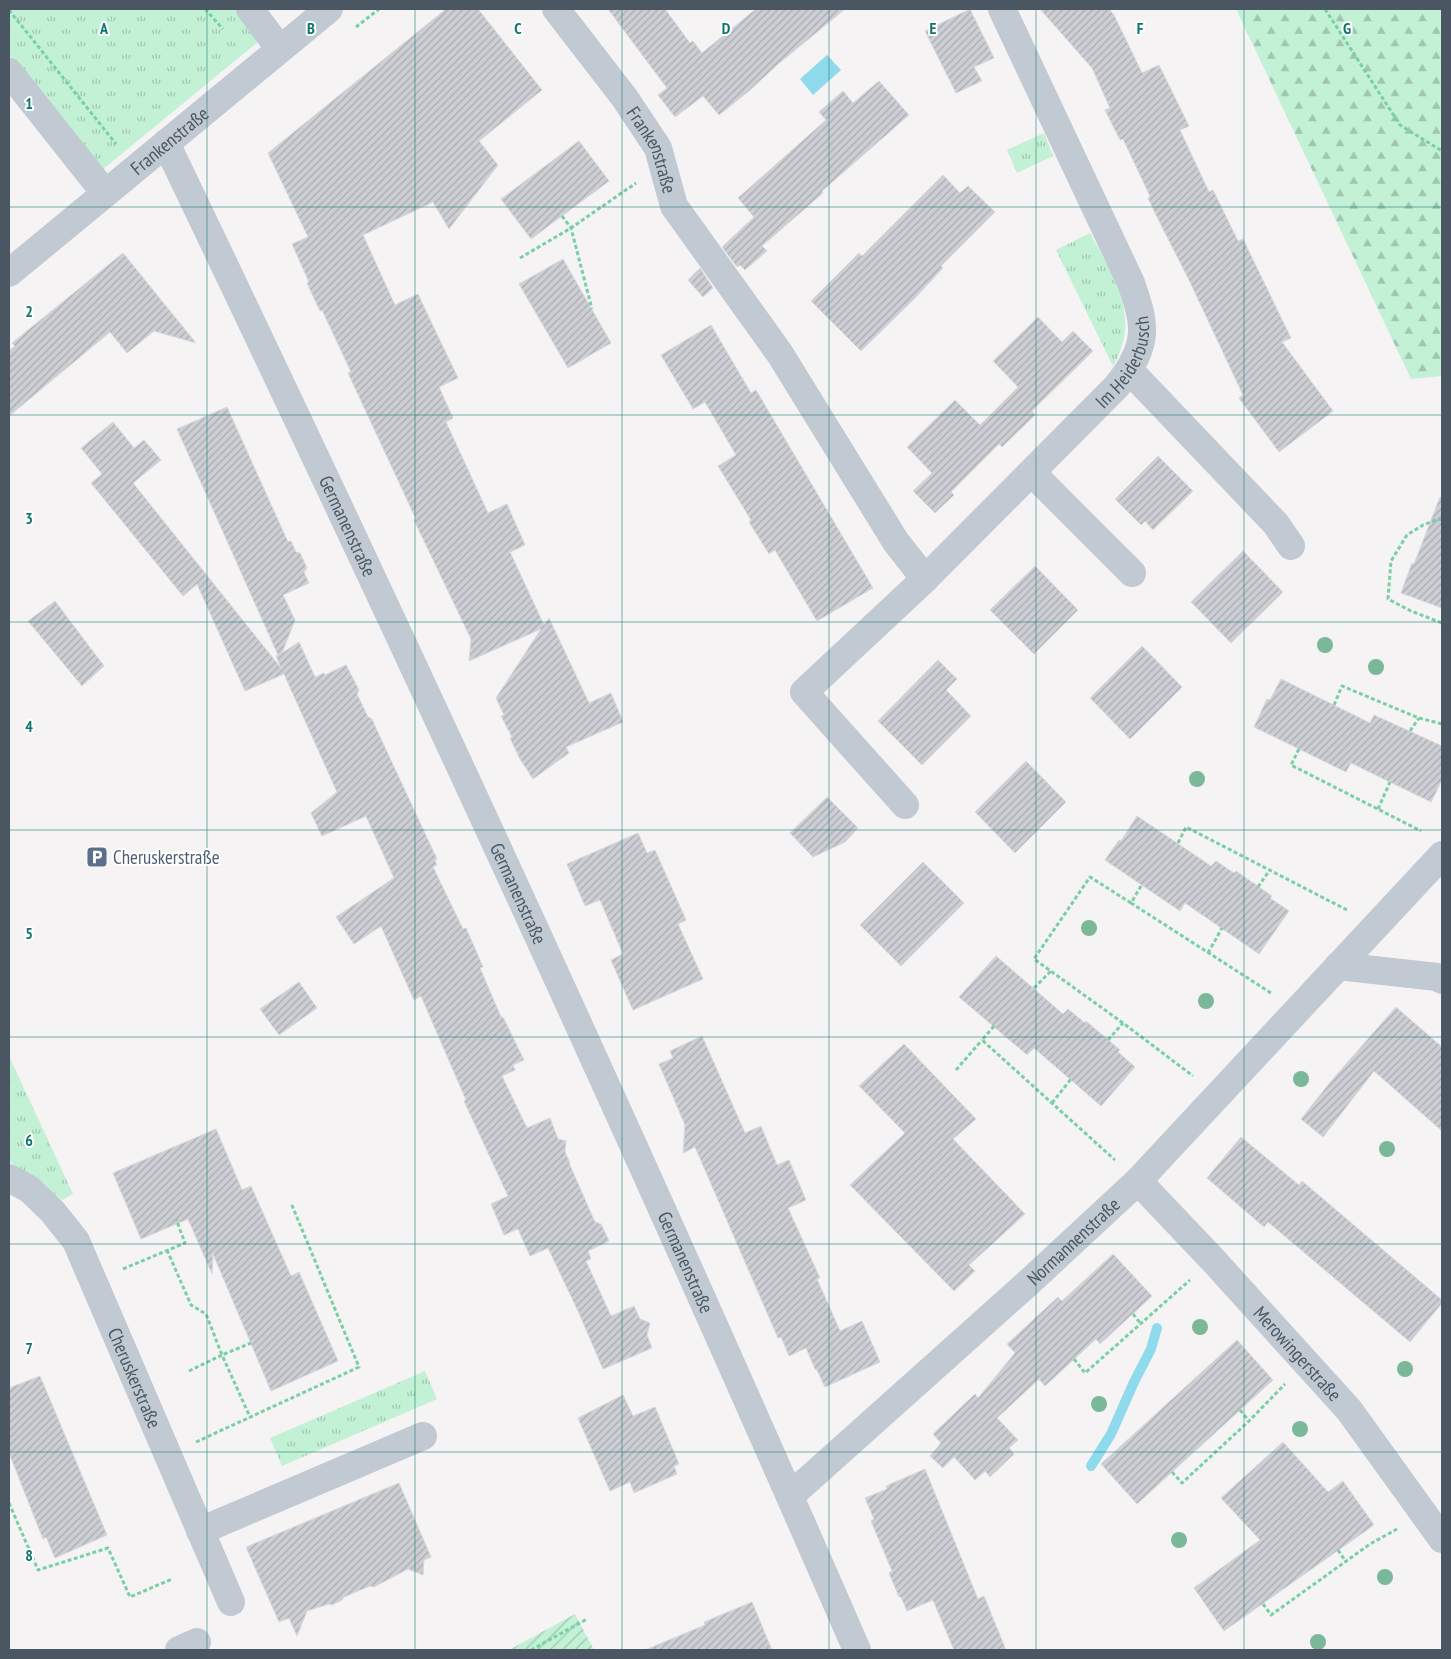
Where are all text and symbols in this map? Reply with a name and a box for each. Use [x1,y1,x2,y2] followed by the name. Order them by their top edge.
[99,18,109,38] text: A
[307,18,315,38] text: B
[514,18,522,38] text: C
[722,18,731,38] text: D
[930,18,937,38] text: E
[1137,18,1144,38] text: F
[1343,18,1351,38] text: G
[25,93,33,113] text: 1
[126,101,213,180] street label: Frankenstraße
[622,102,682,196] street label: Frankenstraße
[25,301,33,321] text: 2
[1090,315,1154,413] street label: Im Heiderbusch
[314,472,382,580] street label: Germanenstraße
[25,508,33,528] text: 3
[25,716,33,736] text: 4
[485,839,552,948] street label: Germanenstraße
[85,845,109,869] parking icon: Cheruskerstraße
[113,845,220,869] place label: Cheruskerstraße
[25,923,33,943] text: 5
[25,1130,33,1150] text: 6
[1022,1192,1125,1290] street label: Normannenstraße
[653,1208,719,1317] street label: Germanenstraße
[1249,1301,1347,1406] street label: Merowingerstraße
[103,1324,167,1432] street label: Cheruskerstraße
[25,1338,33,1358] text: 7
[25,1545,33,1565] text: 8

